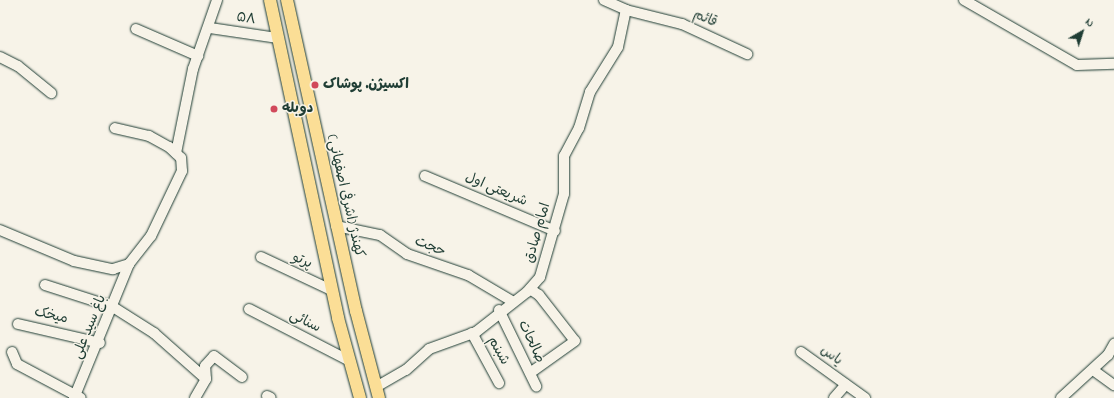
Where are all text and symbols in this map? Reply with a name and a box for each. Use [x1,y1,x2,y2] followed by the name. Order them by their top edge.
[690,6,720,32] street label: قائم
[235,9,257,29] street label: ۵۸
[1062,12,1102,52] north arrow
[1082,14,1097,31] text: N
[323,77,409,93] place label: اکسیژن. پوشاک
[310,80,320,90] marker: اکسیژن. پوشاک
[282,101,313,117] place label: دوبله
[269,104,279,114] marker: دوبله
[323,133,367,259] street label: کهندژ (اشرفی اصفهانی)
[462,169,530,211] street label: شریعتی اول
[521,201,555,265] street label: امام صادق
[412,233,448,261] street label: حجت
[289,249,315,273] street label: پرتو
[70,292,110,362] street label: باغ سید علی
[33,304,69,328] street label: میخک
[287,307,323,337] street label: سنائی
[514,318,548,366] street label: صالحات
[483,334,513,368] street label: شبنم
[817,342,845,370] street label: یاس

